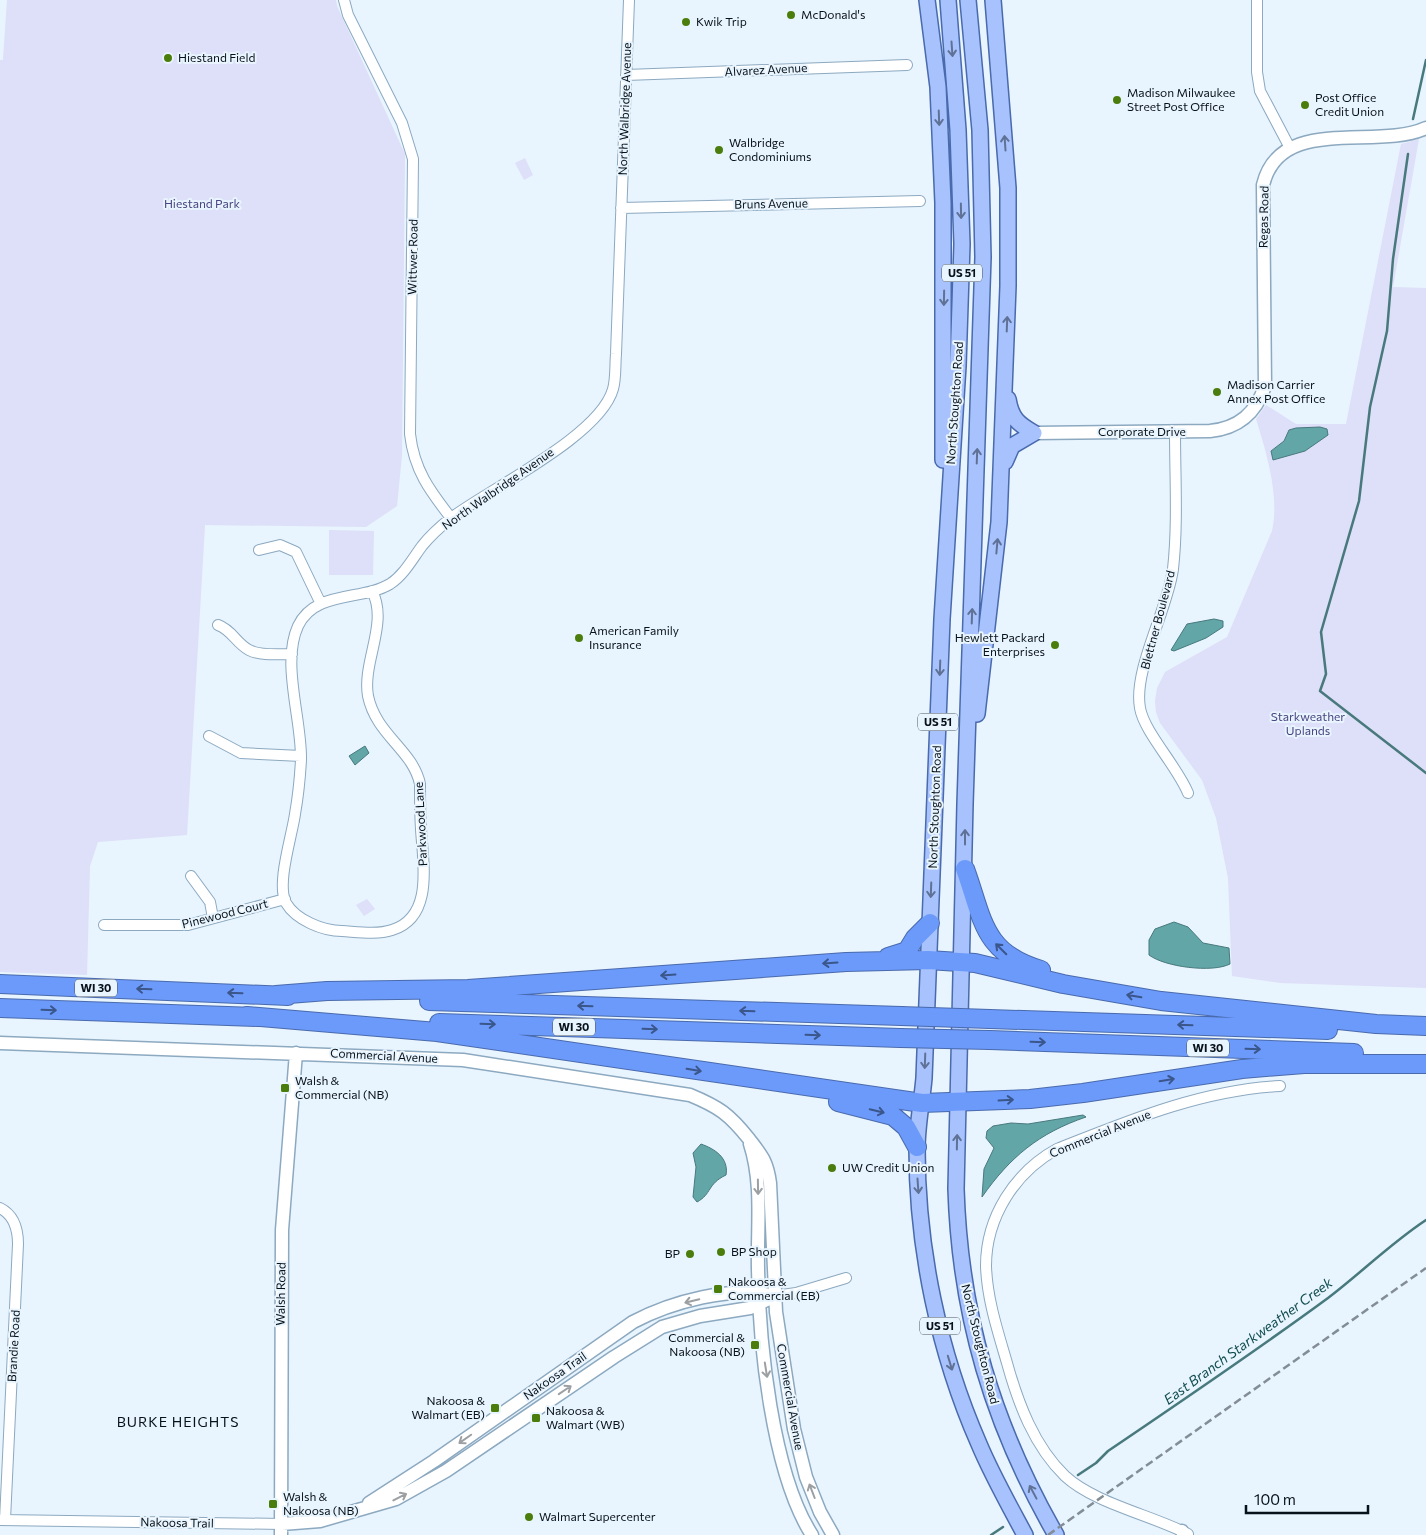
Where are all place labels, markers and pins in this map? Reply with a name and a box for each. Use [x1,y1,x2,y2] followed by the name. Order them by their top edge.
[801,7,865,21] place label: McDonald's
[785,9,797,21] marker: McDonald's
[696,14,747,28] place label: Kwik Trip
[680,16,692,28] marker: Kwik Trip
[178,50,255,64] place label: Hiestand Field
[162,52,174,64] marker: Hiestand Field
[1127,85,1235,113] place label: Madison Milwaukee Street Post Office
[1315,90,1384,118] place label: Post Office Credit Union
[1111,94,1123,106] marker: Madison Milwaukee Street Post Office
[1299,99,1311,111] marker: Post Office Credit Union
[729,135,812,163] place label: Walbridge Condominiums
[713,144,725,156] marker: Walbridge Condominiums
[1227,377,1325,405] place label: Madison Carrier Annex Post Office
[1211,386,1223,398] marker: Madison Carrier Annex Post Office
[589,623,679,651] place label: American Family Insurance
[955,630,1045,658] place label: Hewlett Packard Enterprises
[573,632,585,644] marker: American Family Insurance
[1049,639,1061,651] marker: Hewlett Packard Enterprises
[295,1073,389,1101] place label: Walsh & Commercial (NB)
[279,1082,291,1094] marker: Walsh & Commercial (NB)
[842,1160,934,1174] place label: UW Credit Union
[826,1162,838,1174] marker: UW Credit Union
[731,1244,777,1258] place label: BP Shop
[665,1246,680,1260] place label: BP
[715,1246,727,1258] marker: BP Shop
[684,1248,696,1260] marker: BP
[728,1274,820,1302] place label: Nakoosa & Commercial (EB)
[712,1283,724,1295] marker: Nakoosa & Commercial (EB)
[668,1330,745,1358] place label: Commercial & Nakoosa (NB)
[749,1339,761,1351] marker: Commercial & Nakoosa (NB)
[411,1393,485,1421] place label: Nakoosa & Walmart (EB)
[489,1402,501,1414] marker: Nakoosa & Walmart (EB)
[546,1403,625,1431] place label: Nakoosa & Walmart (WB)
[530,1412,542,1424] marker: Nakoosa & Walmart (WB)
[283,1489,359,1517] place label: Walsh & Nakoosa (NB)
[267,1498,279,1510] marker: Walsh & Nakoosa (NB)
[539,1509,656,1523] place label: Walmart Supercenter
[523,1511,535,1523] marker: Walmart Supercenter

